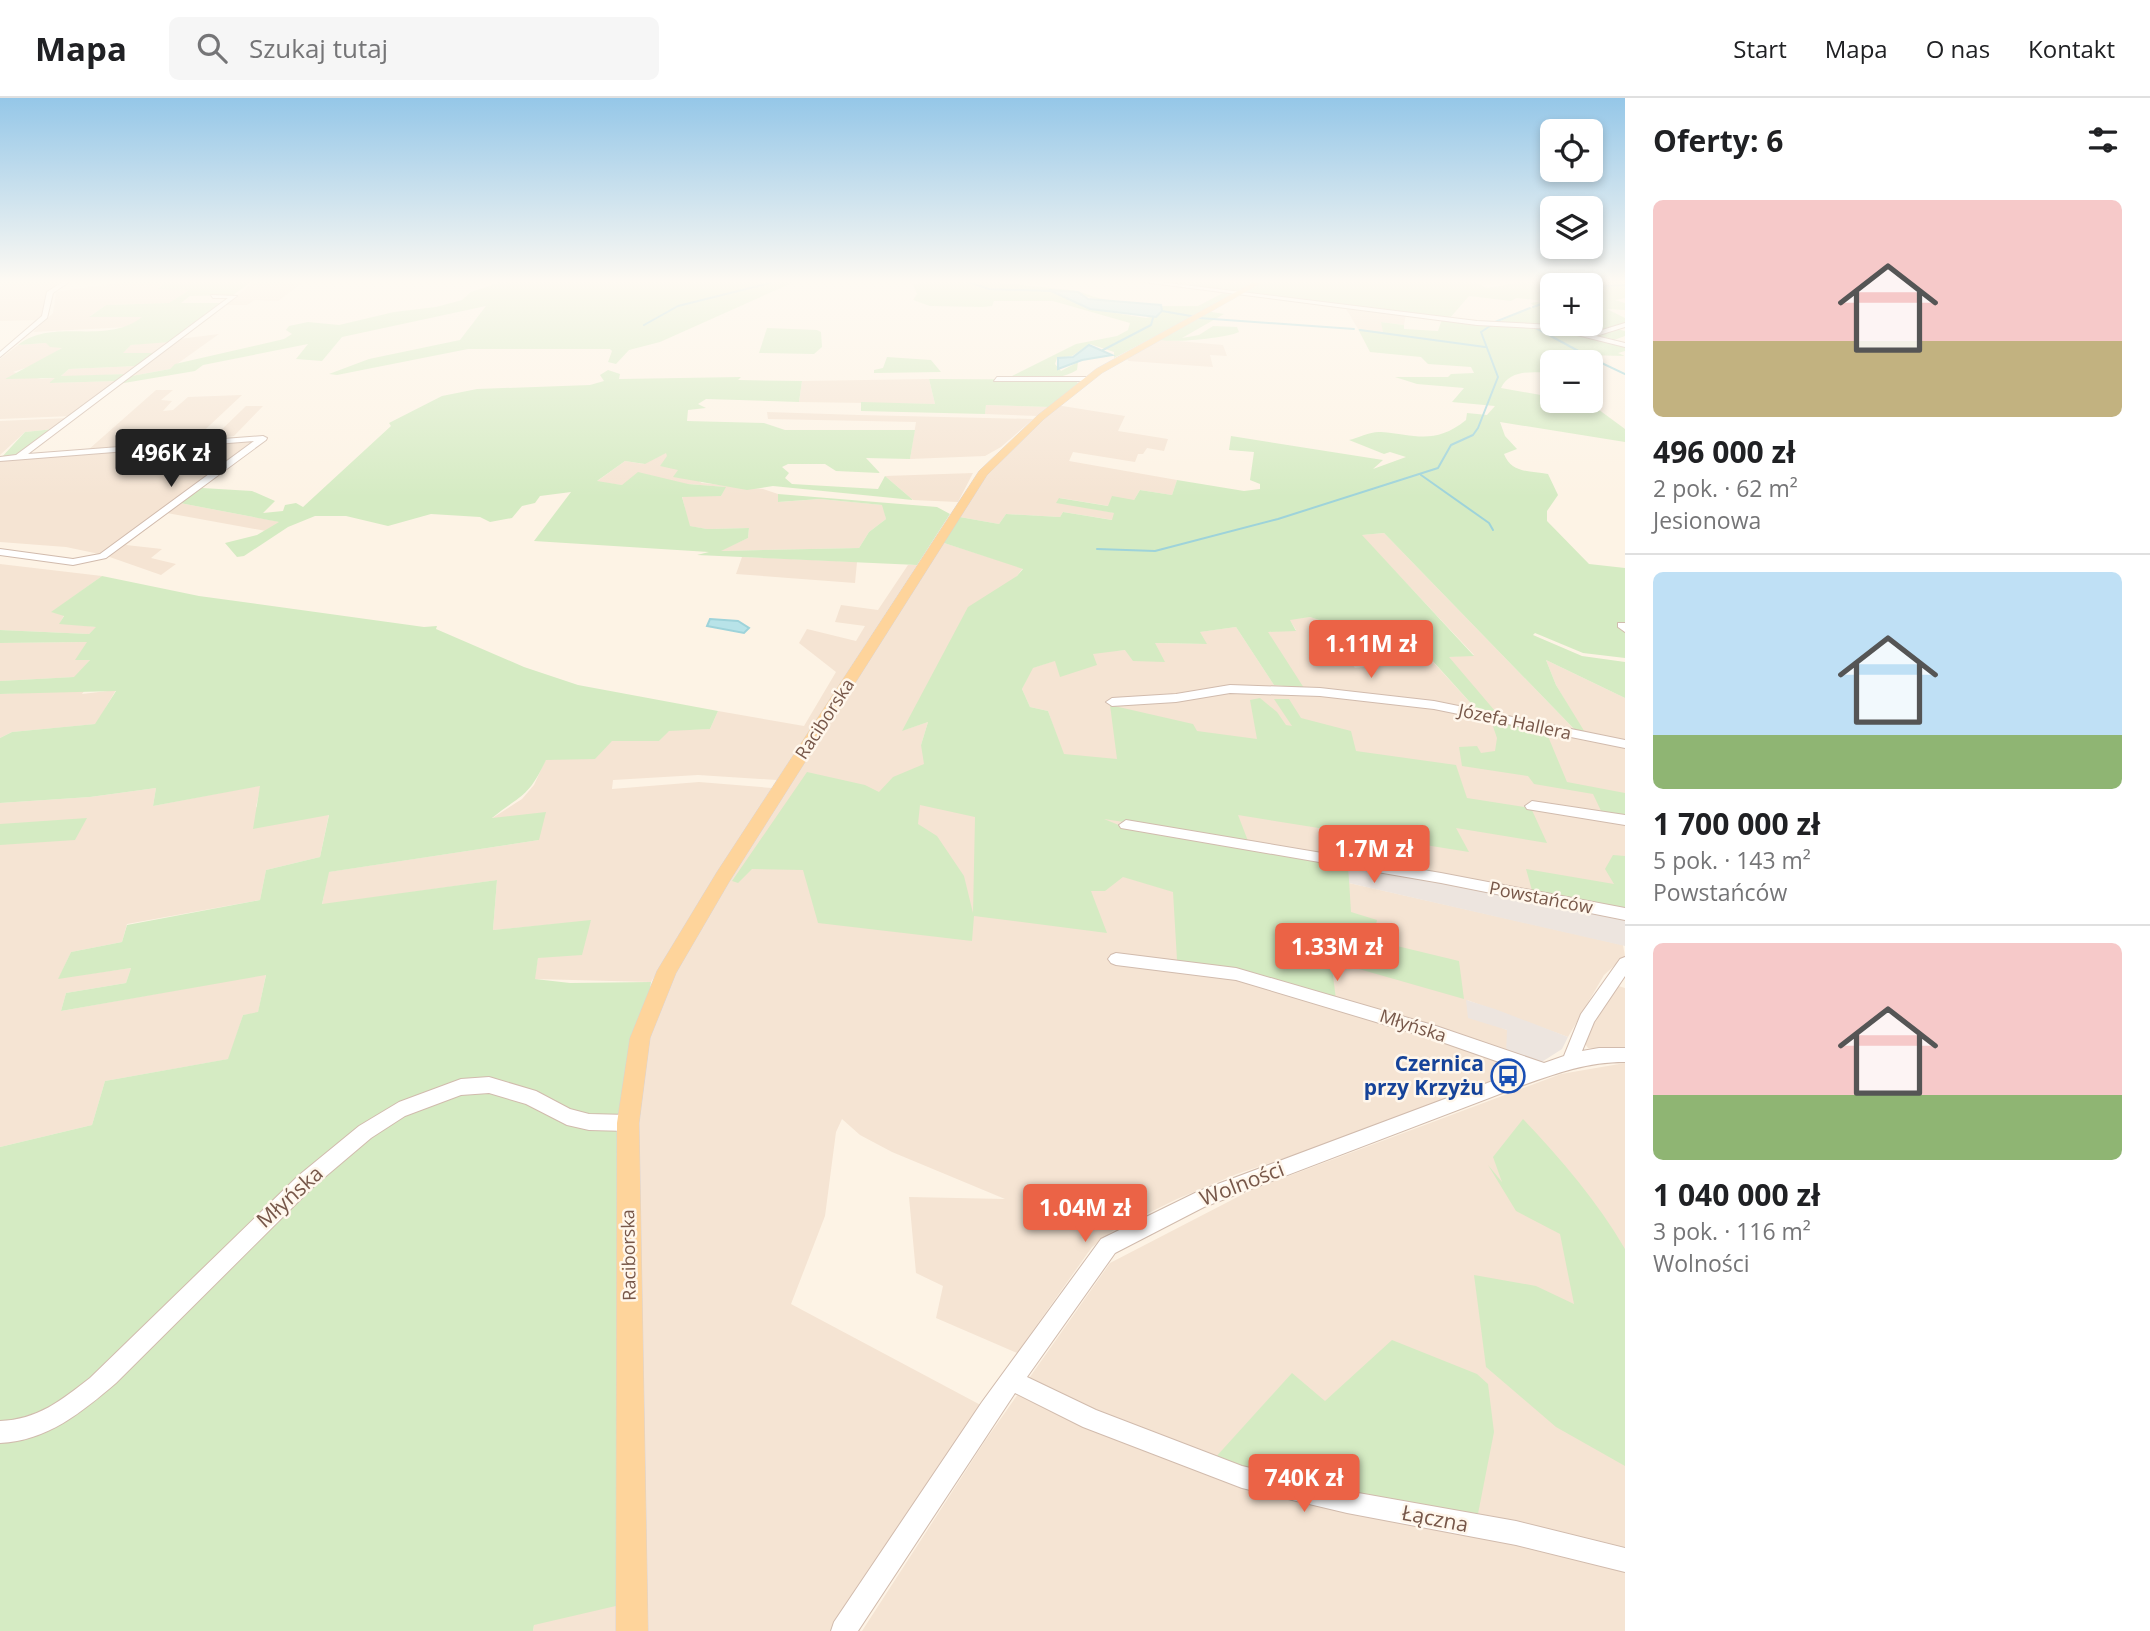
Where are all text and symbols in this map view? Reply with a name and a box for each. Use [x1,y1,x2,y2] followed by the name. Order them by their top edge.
[169,17,659,80] search box
[35,26,127,71] text: Mapa
[193,29,231,67] icon: search
[249,30,388,66] text: Szukaj tutaj
[1733,32,1787,65] text: Start
[1825,32,1888,65] text: Mapa
[1926,32,1990,65] text: O nas
[2028,32,2115,65] text: Kontakt
[1540,119,1603,413] map controls
[1540,119,1603,182] button: locate
[1653,120,1783,161] text: Oferty: 6
[2084,121,2122,159] icon: filters
[1540,196,1603,259] button: layers
[1825,245,1951,371] icon: home
[1540,273,1603,336] button: +
[1540,350,1603,413] button: −
[106,430,236,489] pin: 496K zł
[1653,431,1795,472] text: 496 000 zł
[132,436,210,468] text: 496K zł
[1653,472,1798,504] text: 2 pok. · 62 m²
[1653,504,1761,536] text: Jesionowa
[1825,617,1951,743] icon: home
[1299,620,1443,680] pin: 1.11M zł
[1325,627,1417,659] text: 1.11M zł
[789,674,859,763] street label: Raciborska
[1455,697,1574,745] street label: Józefa Hallera
[1653,803,1820,844] text: 1 700 000 zł
[1309,826,1439,885] pin: 1.7M zł
[1335,832,1413,864] text: 1.7M zł
[1653,844,1811,876] text: 5 pok. · 143 m²
[1487,875,1595,919] street label: Powstańców
[1653,876,1787,908] text: Powstańców
[1265,924,1409,983] pin: 1.33M zł
[1291,930,1383,962] text: 1.33M zł
[1825,988,1951,1114] icon: home
[1377,1003,1450,1047] street label: Młyńska
[1364,1049,1484,1101] place label: Czernica przy Krzyżu
[1489,1057,1527,1095] bus stop icon: Czernica przy Krzyżu
[1195,1154,1288,1212] street label: Wolności
[250,1159,329,1234] street label: Młyńska
[1653,1174,1820,1215] text: 1 040 000 zł
[1013,1184,1157,1244] pin: 1.04M zł
[1039,1191,1131,1223] text: 1.04M zł
[615,1209,641,1301] street label: Raciborska
[1653,1215,1811,1247] text: 3 pok. · 116 m²
[1653,1247,1750,1279] text: Wolności
[1239,1454,1369,1514] pin: 740K zł
[1265,1461,1343,1493] text: 740K zł
[1400,1498,1471,1538] street label: Łączna

